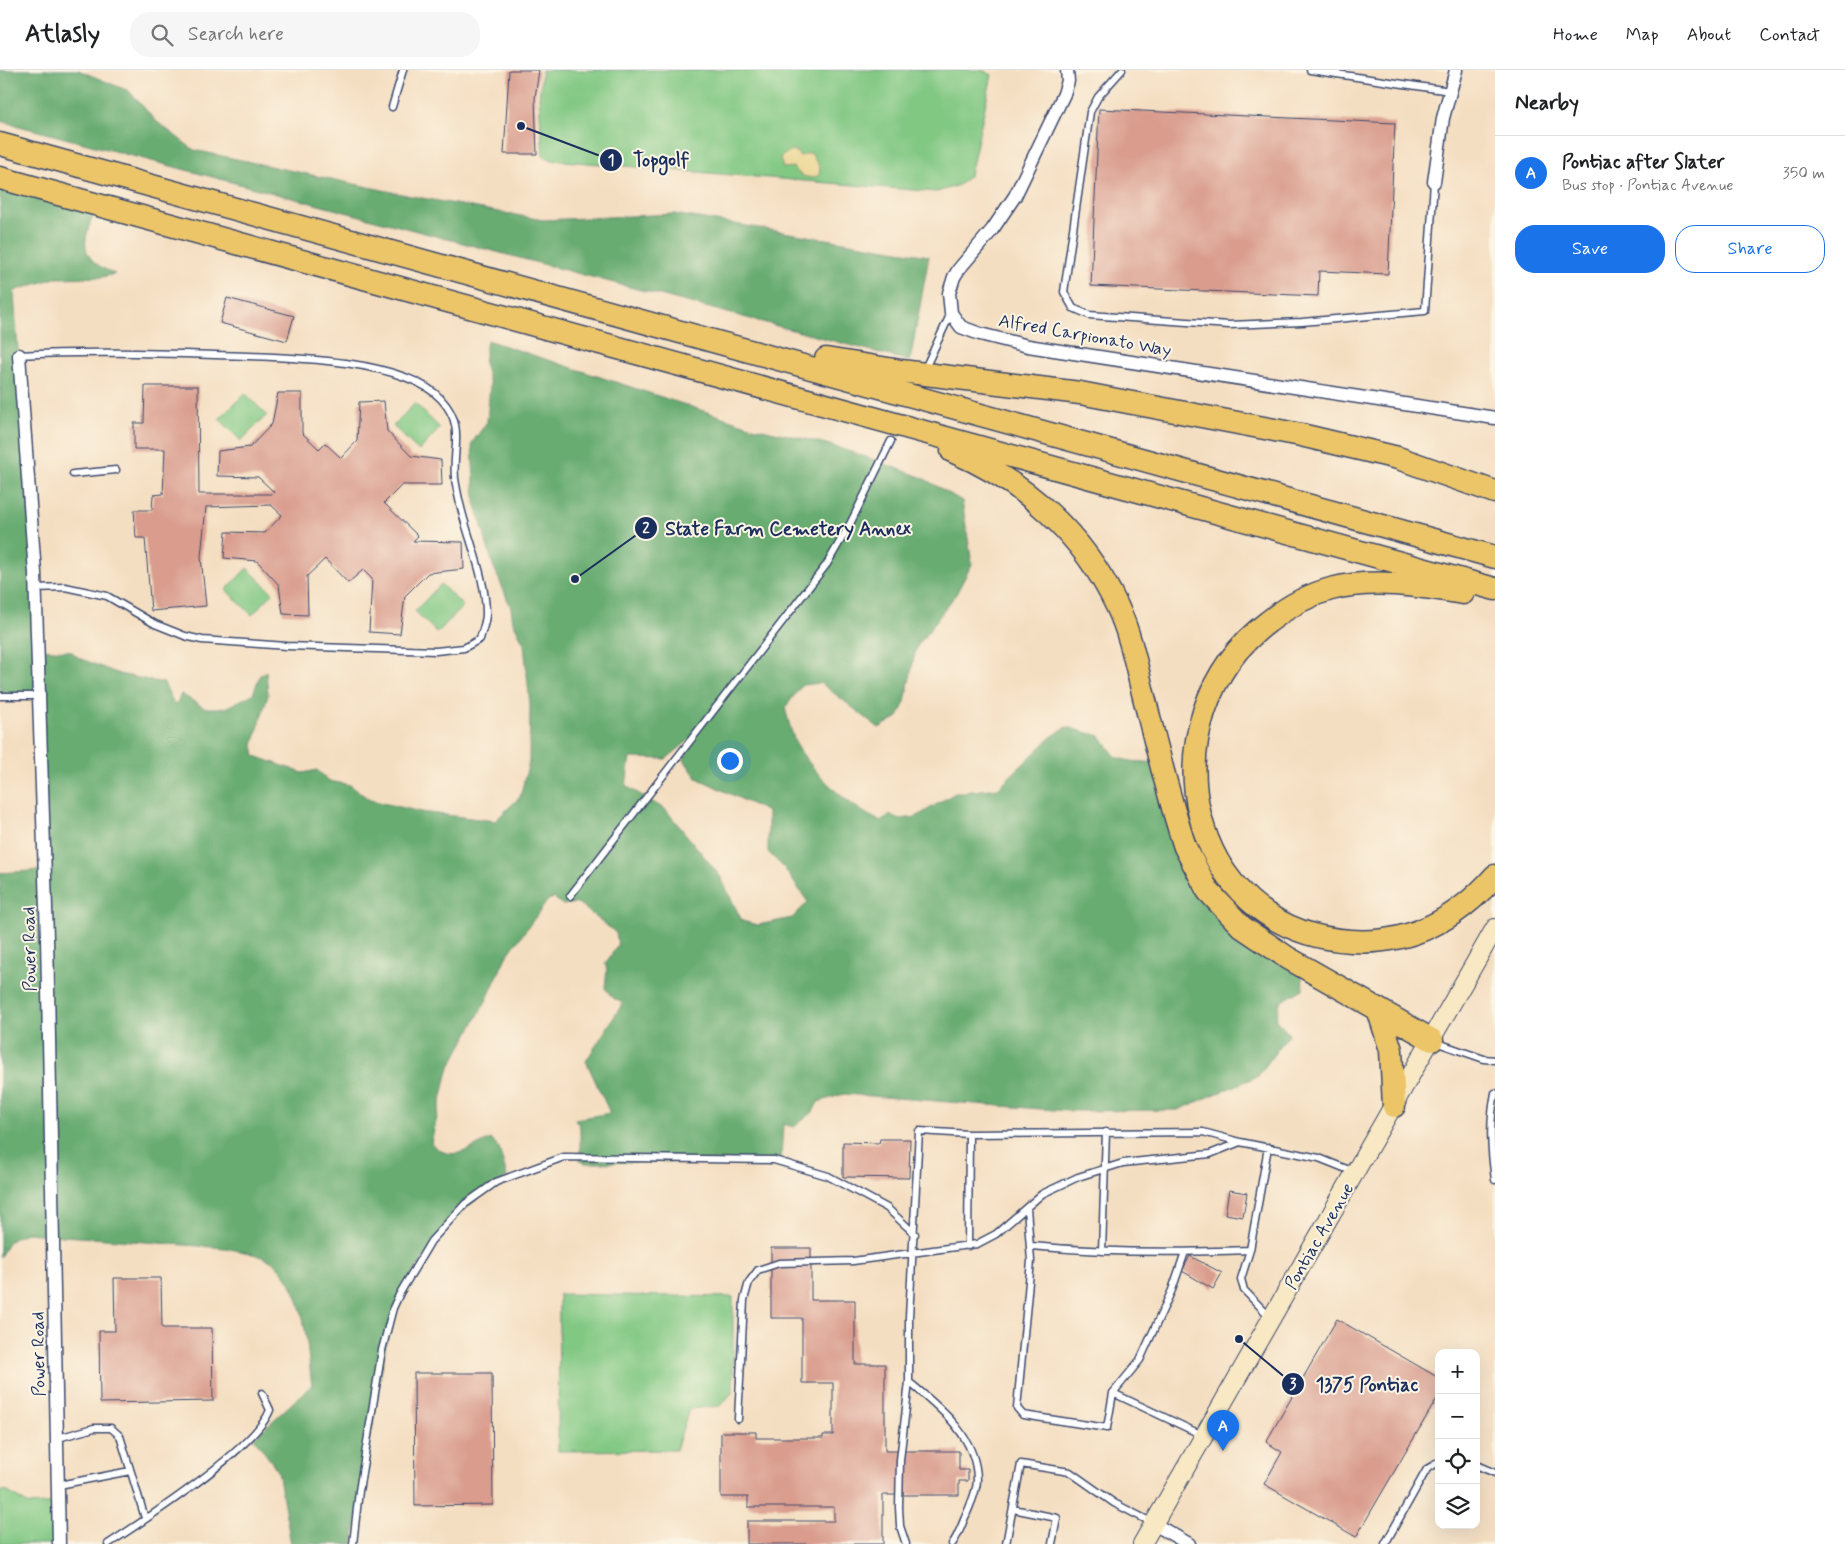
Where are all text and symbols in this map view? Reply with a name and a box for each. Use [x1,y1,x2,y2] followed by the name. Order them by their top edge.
[130,12,480,57] search box
[25,19,100,50] text: Atlasly
[148,21,176,49] icon: search
[188,22,284,47] text: Search here
[1553,23,1598,47] text: Home
[1626,23,1659,47] text: Map
[1687,23,1731,47] text: About
[1759,23,1820,47] text: Contact
[1515,89,1579,117] text: Nearby
[598,143,700,177] callout: Topgolf
[633,148,690,176] text: Topgolf
[1562,150,1724,175] text: Pontiac after Slater
[608,151,614,171] text: 1
[1526,163,1536,184] text: A
[1783,163,1825,184] text: 350 m
[1562,175,1734,196] text: Bus stop · Pontiac Avenue
[1515,225,1665,273] button: Save
[1675,225,1825,273] button: Share
[996,309,1173,363] street label: Alfred Carpionato Way
[634,511,918,545] callout: State Farm Cemetery Annex
[665,517,911,542] text: State Farm Cemetery Annex
[642,519,650,539] text: 2
[717,748,743,774] your location
[17,906,43,992] street label: Power Road
[1280,1179,1360,1294] street label: Pontiac Avenue
[26,1311,52,1397] street label: Power Road
[1435,1349,1480,1529] map controls
[1435,1349,1480,1394] button: +
[1281,1367,1428,1401] callout: 1375 Pontiac
[1316,1373,1418,1398] text: 1375 Pontiac
[1290,1375,1297,1395] text: 3
[1435,1394,1480,1439] button: −
[1207,1410,1239,1451] pin: A
[1435,1439,1480,1484] button: locate
[1435,1484,1480,1529] button: layers

